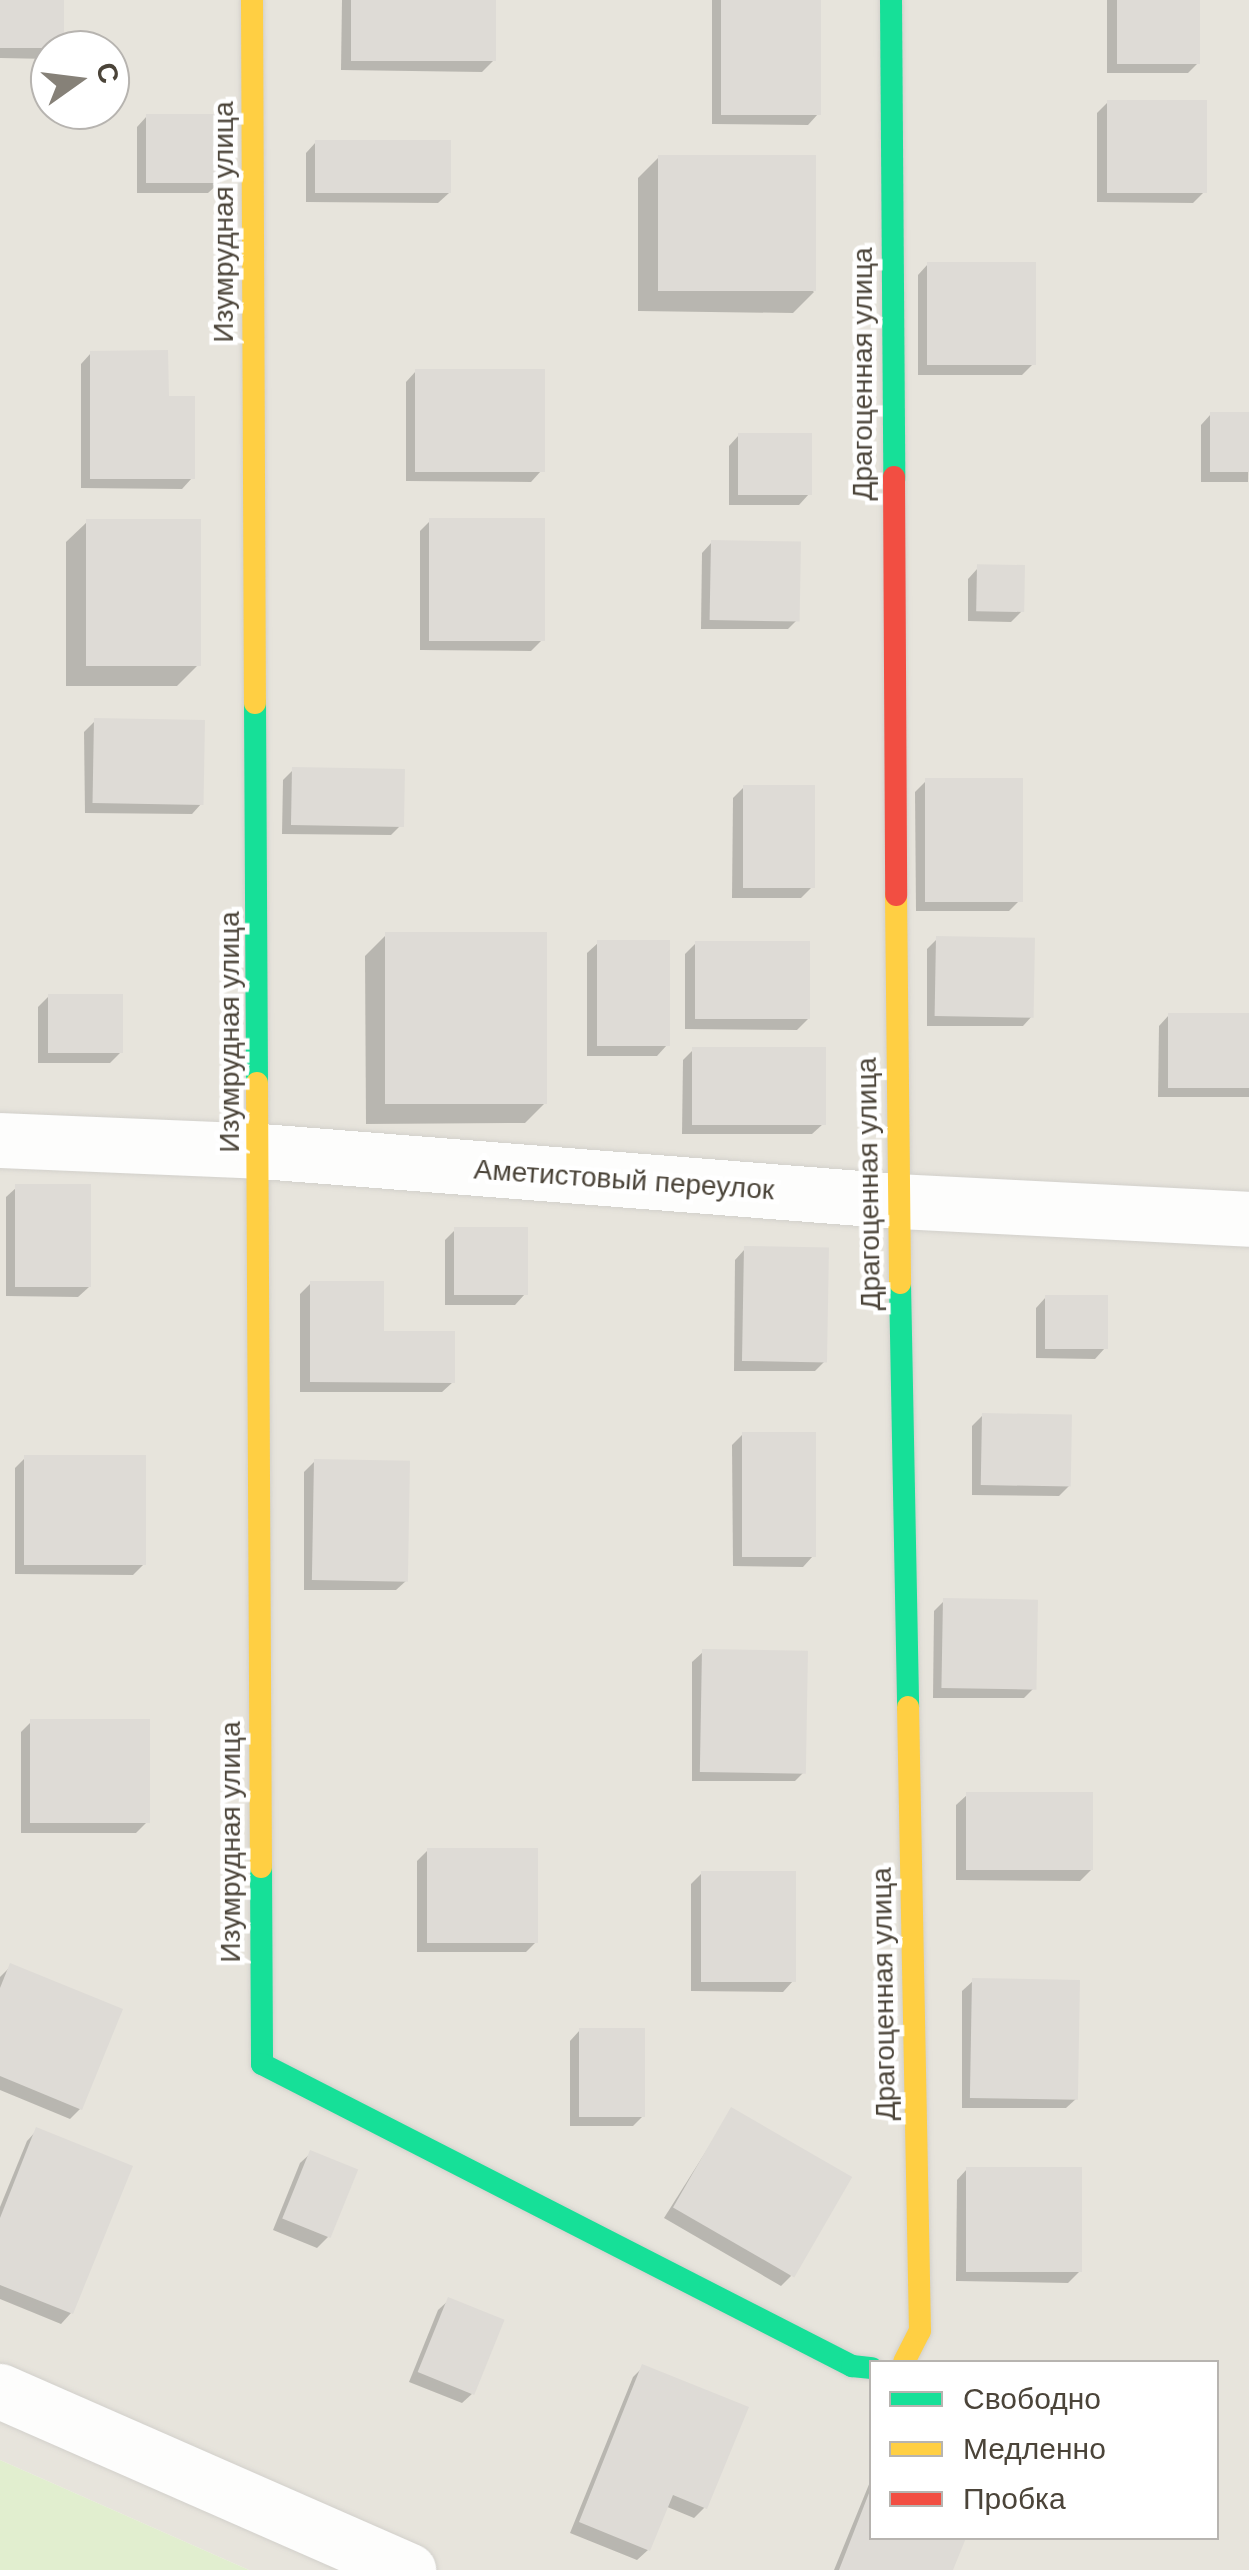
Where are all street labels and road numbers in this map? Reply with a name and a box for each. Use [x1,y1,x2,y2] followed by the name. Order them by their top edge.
[207,101,241,343] street label: Изумрудная улица
[846,248,880,500] street label: Драгоценная улица
[213,911,247,1153] street label: Изумрудная улица
[850,1057,888,1311] street label: Драгоценная улица
[473,1153,775,1207] street label: Аметистовый переулок
[214,1721,248,1963] street label: Изумрудная улица
[865,1867,903,2121] street label: Драгоценная улица

